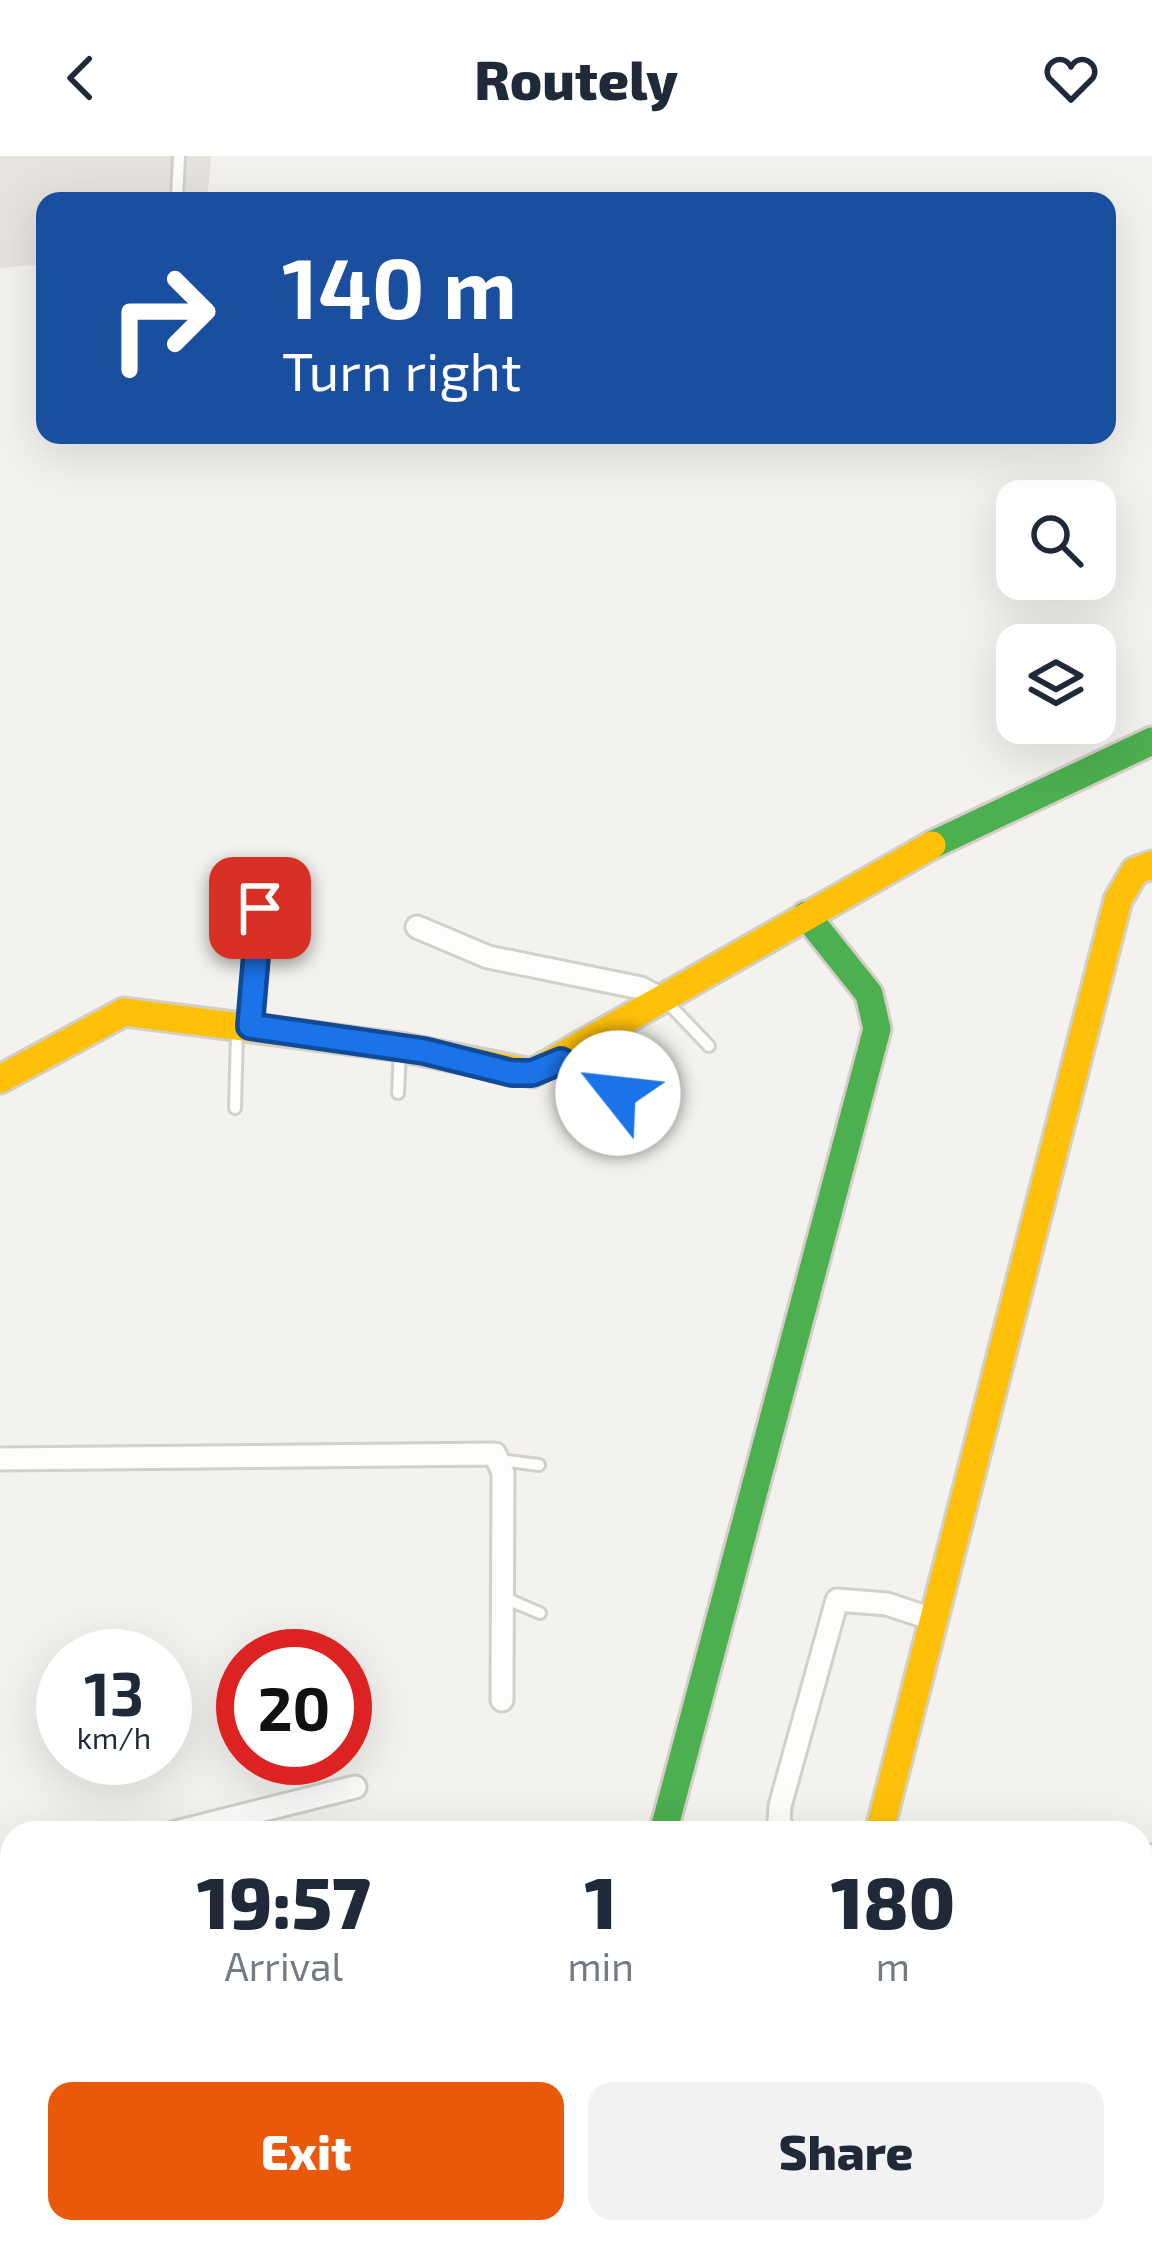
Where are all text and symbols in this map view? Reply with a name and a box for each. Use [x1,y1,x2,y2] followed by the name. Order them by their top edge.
[48,45,114,111] icon: back
[1038,45,1104,111] icon: heart
[474,46,678,111] text: Routely
[282,235,517,336] text: 140 m
[84,240,240,396] icon: right
[282,337,522,402] text: Turn right
[996,480,1116,744] map controls
[996,480,1116,600] button: search
[996,624,1116,744] button: layers
[209,857,311,959] pin
[227,875,293,941] icon: arrive
[555,1030,681,1156] position arrow
[216,1629,372,1785] speed limit sign: 20
[84,1656,144,1728] text: 13
[77,1719,151,1755] text: km/h
[197,1857,371,1943] text: 19:57
[584,1857,617,1943] text: 1
[831,1857,955,1943] text: 180
[224,1942,343,1989] text: Arrival
[567,1942,634,1989] text: min
[876,1942,910,1989] text: m
[48,2082,564,2220] button: Exit
[588,2082,1104,2220] button: Share

